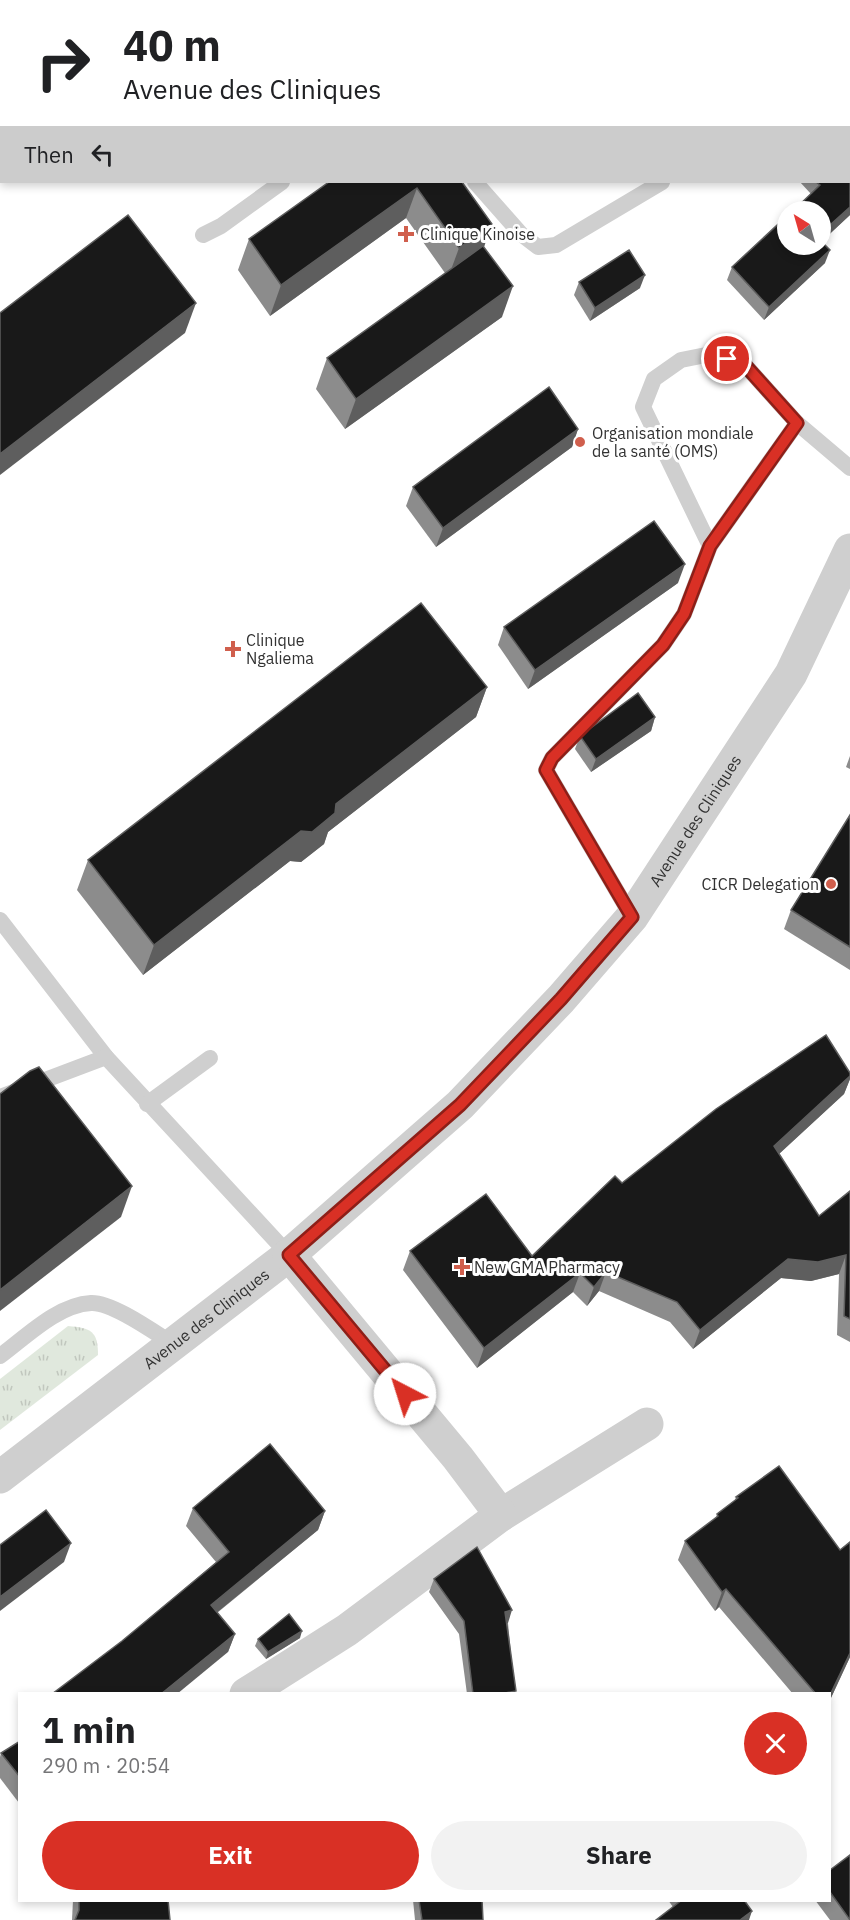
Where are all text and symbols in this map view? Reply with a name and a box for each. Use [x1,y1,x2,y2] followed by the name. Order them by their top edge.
[123,18,221,73] text: 40 m
[24,24,102,102] icon: right
[123,71,381,106] text: Avenue des Cliniques
[86,138,119,171] icon: left
[24,140,74,169] text: Then
[777,201,831,255] north arrow
[777,201,831,255] map controls
[420,224,535,244] place label: Clinique Kinoise
[397,225,415,243] marker: Clinique Kinoise
[701,333,752,384] pin
[710,342,743,375] icon: arrive
[592,423,754,461] place label: Organisation mondiale de la santé (OMS)
[573,435,587,449] marker: Organisation mondiale de la santé (OMS)
[246,630,314,668] place label: Clinique Ngaliema
[224,640,242,658] marker: Clinique Ngaliema
[645,751,745,890] street label: Avenue des Cliniques
[701,874,819,894] place label: CICR Delegation
[824,877,838,891] marker: CICR Delegation
[474,1257,620,1277] place label: New GMA Pharmacy
[455,1260,469,1274] marker: New GMA Pharmacy
[139,1264,273,1373] street label: Avenue des Cliniques
[373,1362,437,1426] position arrow
[42,1706,136,1753] text: 1 min
[744,1712,807,1775] button: close
[42,1752,170,1779] text: 290 m · 20:54
[42,1821,419,1890] button: Exit
[431,1821,807,1890] button: Share

